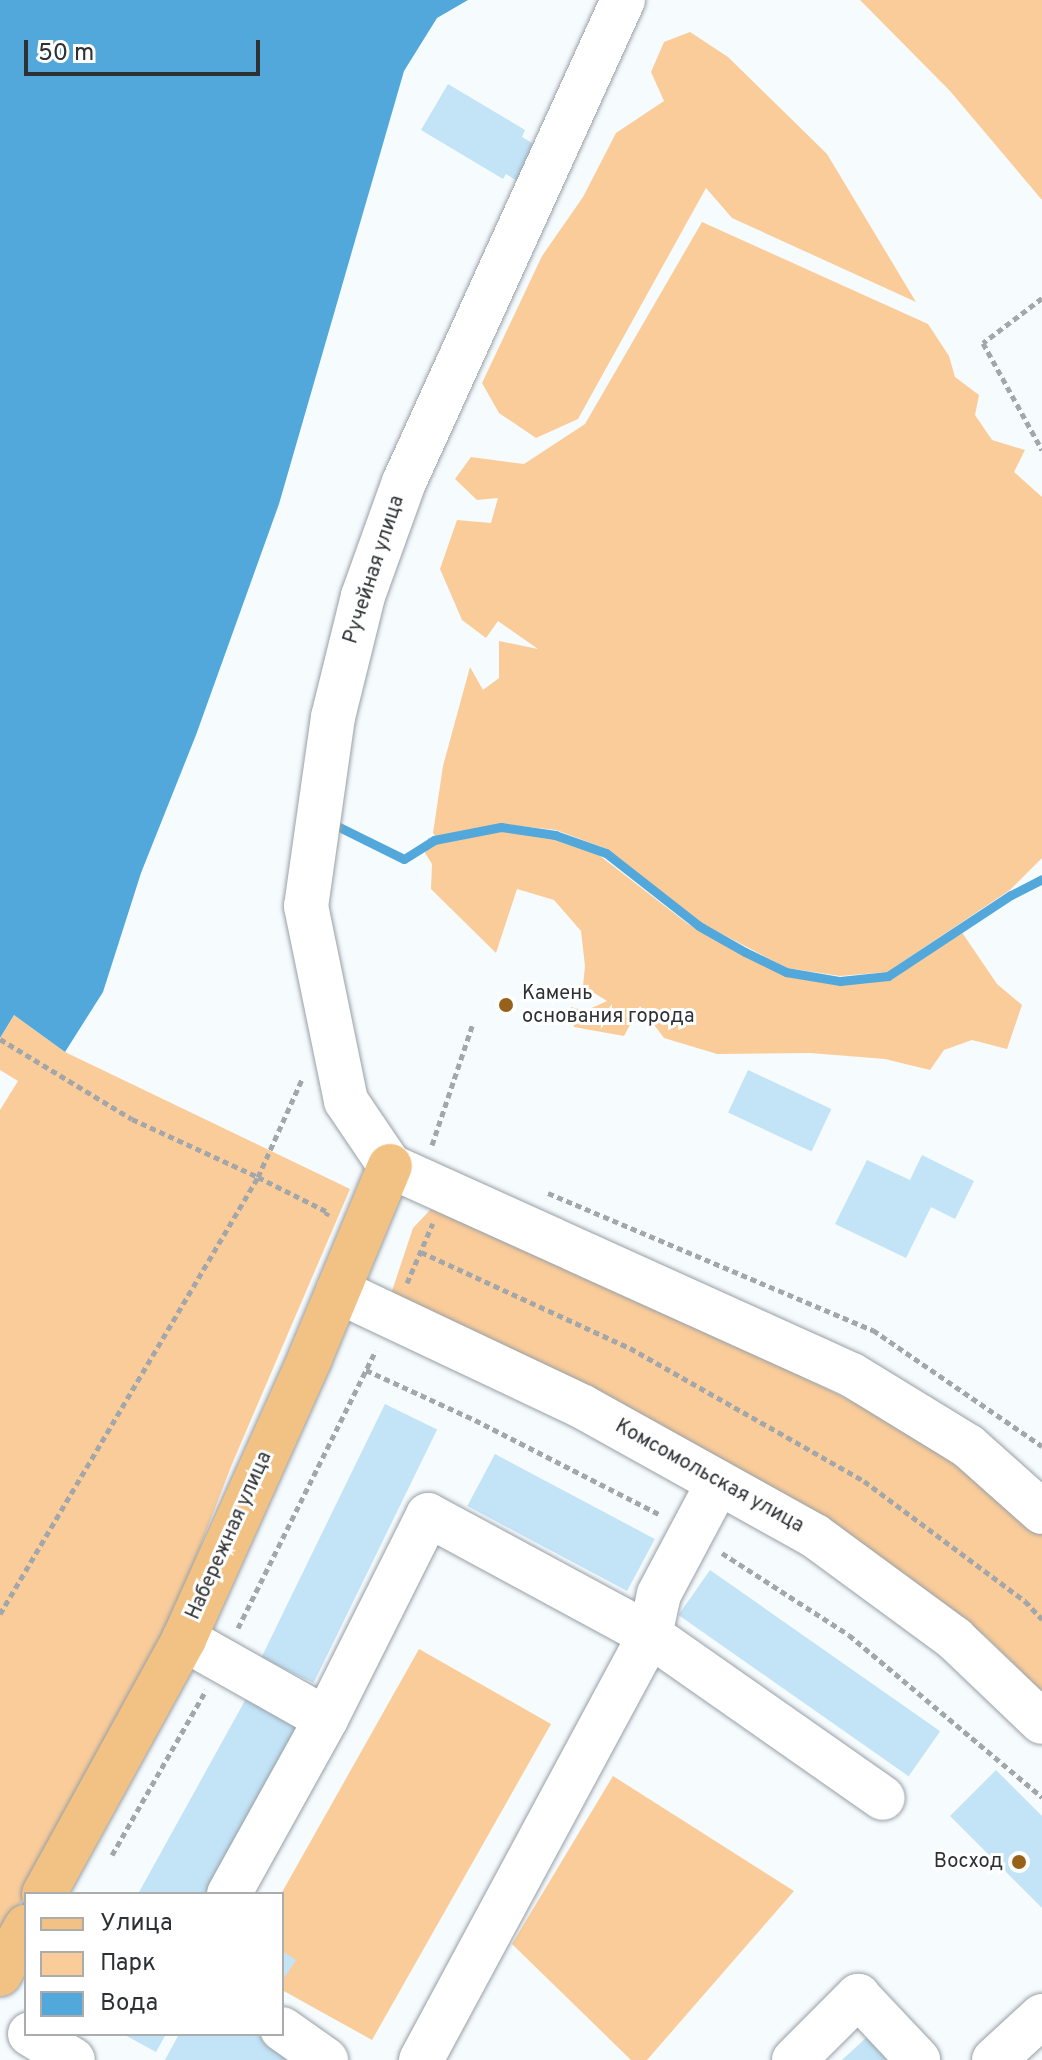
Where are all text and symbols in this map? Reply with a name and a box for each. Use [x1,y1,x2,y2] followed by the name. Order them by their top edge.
[28,24,264,74] scale bar
[38,39,94,69] text: 50 m
[340,493,410,647] street label: Ручейная улица
[522,982,694,1029] place label: Камень основания города
[497,996,515,1014] marker: Камень основания города
[610,1415,808,1539] street label: Комсомольская улица
[182,1448,278,1624] street label: Набережная улица
[934,1850,1003,1874] place label: Восход
[1010,1853,1028,1871] marker: Восход
[24,1892,284,2036] legend
[100,1909,173,1939] text: Улица
[100,1949,156,1979] text: Парк
[100,1989,158,2019] text: Вода

